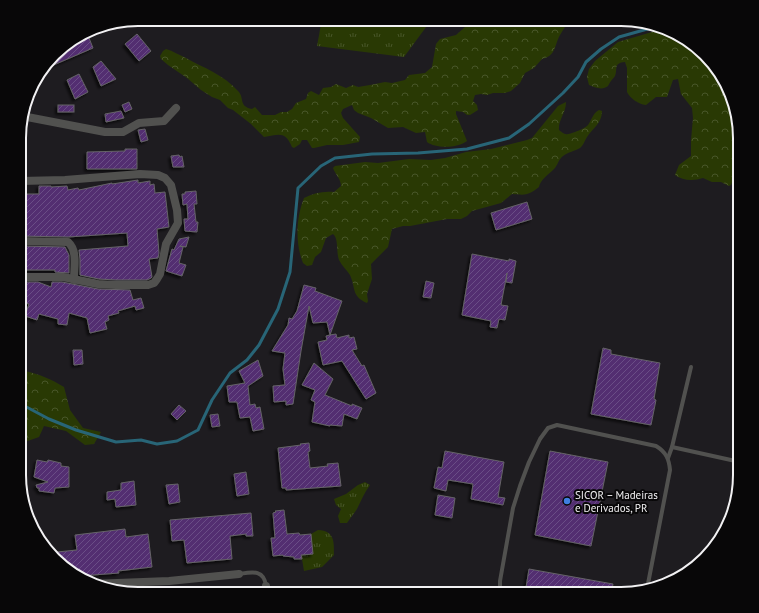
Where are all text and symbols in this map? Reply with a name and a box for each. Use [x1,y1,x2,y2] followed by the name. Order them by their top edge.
[575,488,658,515] place label: SICOR – Madeiras e Derivados, PR
[562,496,572,506] marker: SICOR – Madeiras e Derivados, PR

